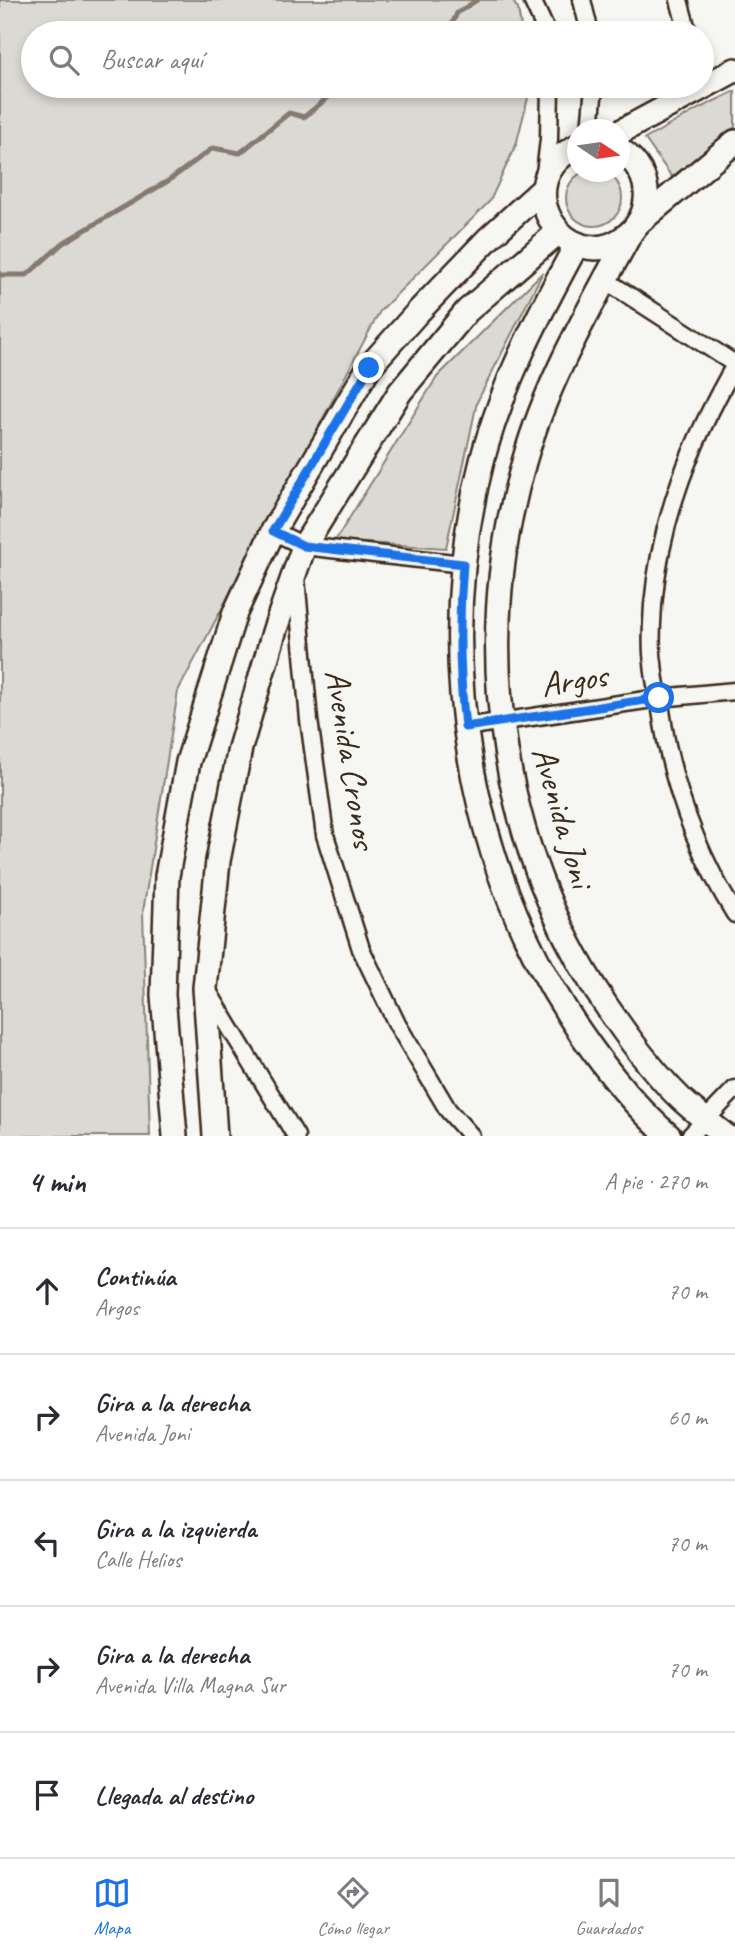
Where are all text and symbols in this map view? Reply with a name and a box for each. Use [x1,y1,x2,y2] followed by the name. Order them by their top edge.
[21,21,714,98] search box
[45,41,83,79] icon: search
[101,43,203,76] text: Buscar aquí
[567,119,630,182] north arrow
[353,352,384,383] route end
[538,652,613,707] street label: Argos
[315,666,388,855] street label: Avenida Cronos
[643,682,674,713] route start
[521,741,606,897] street label: Avenida Joni
[28,1163,85,1201] text: 4 min
[604,1167,707,1196] text: A pie · 270 m
[95,1260,176,1293] text: Continúa
[28,1272,66,1310] icon: ahead
[668,1277,707,1306] text: 70 m
[95,1293,139,1322] text: Argos
[95,1386,249,1419] text: Gira a la derecha
[28,1398,66,1436] icon: right
[668,1403,707,1432] text: 60 m
[95,1419,190,1448] text: Avenida Joni
[95,1512,256,1545] text: Gira a la izquierda
[28,1524,66,1562] icon: left
[668,1529,707,1558] text: 70 m
[95,1545,181,1574] text: Calle Helios
[95,1638,249,1671] text: Gira a la derecha
[28,1650,66,1688] icon: right
[668,1655,707,1684] text: 70 m
[95,1671,286,1700] text: Avenida Villa Magna Sur
[28,1776,66,1814] icon: arrive
[95,1779,253,1812] text: Llegada al destino
[93,1874,131,1940] tab: Mapa
[317,1874,389,1940] tab: Cómo llegar
[575,1874,642,1940] tab: Guardados

